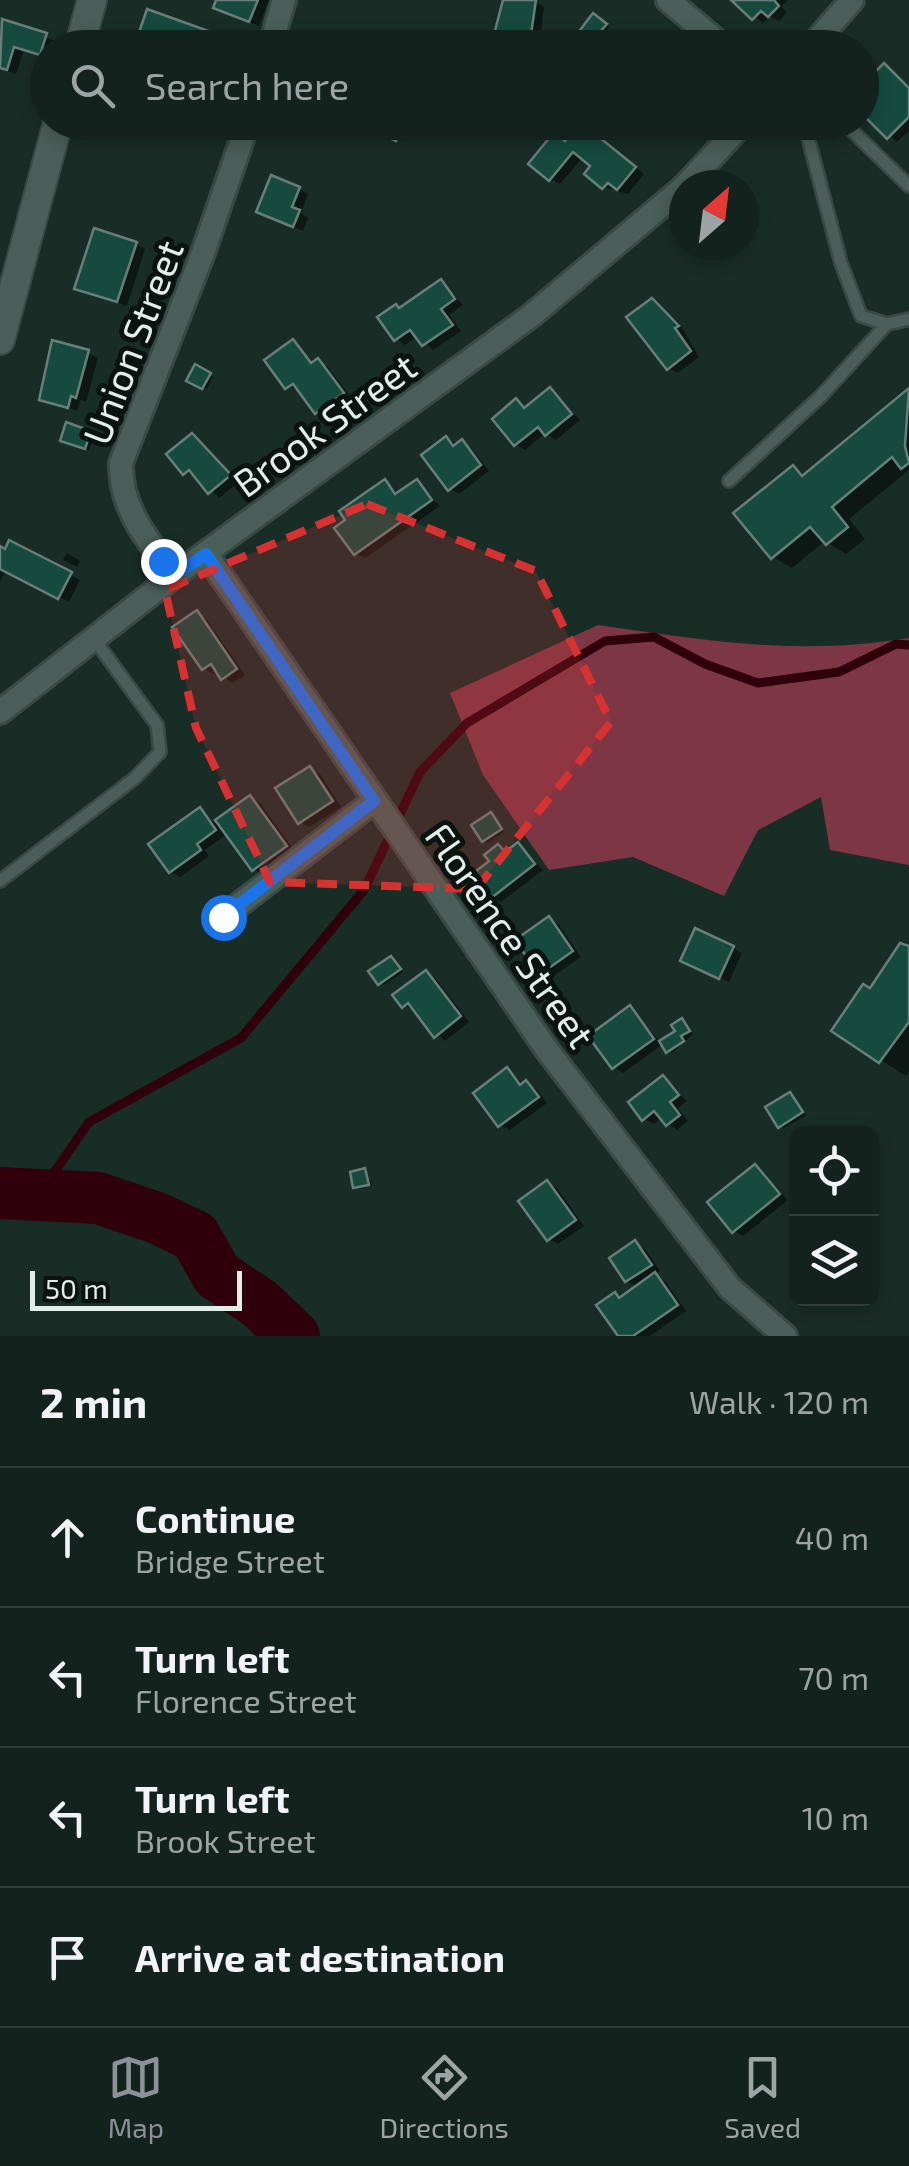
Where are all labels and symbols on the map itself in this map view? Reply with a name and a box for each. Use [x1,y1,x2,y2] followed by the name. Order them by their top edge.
[669,170,759,260] north arrow
[72,234,192,450] street label: Union Street
[224,342,424,506] street label: Brook Street
[141,539,187,585] route end
[417,814,605,1056] street label: Florence Street
[201,895,247,941] route start
[30,1266,242,1310] scale bar

